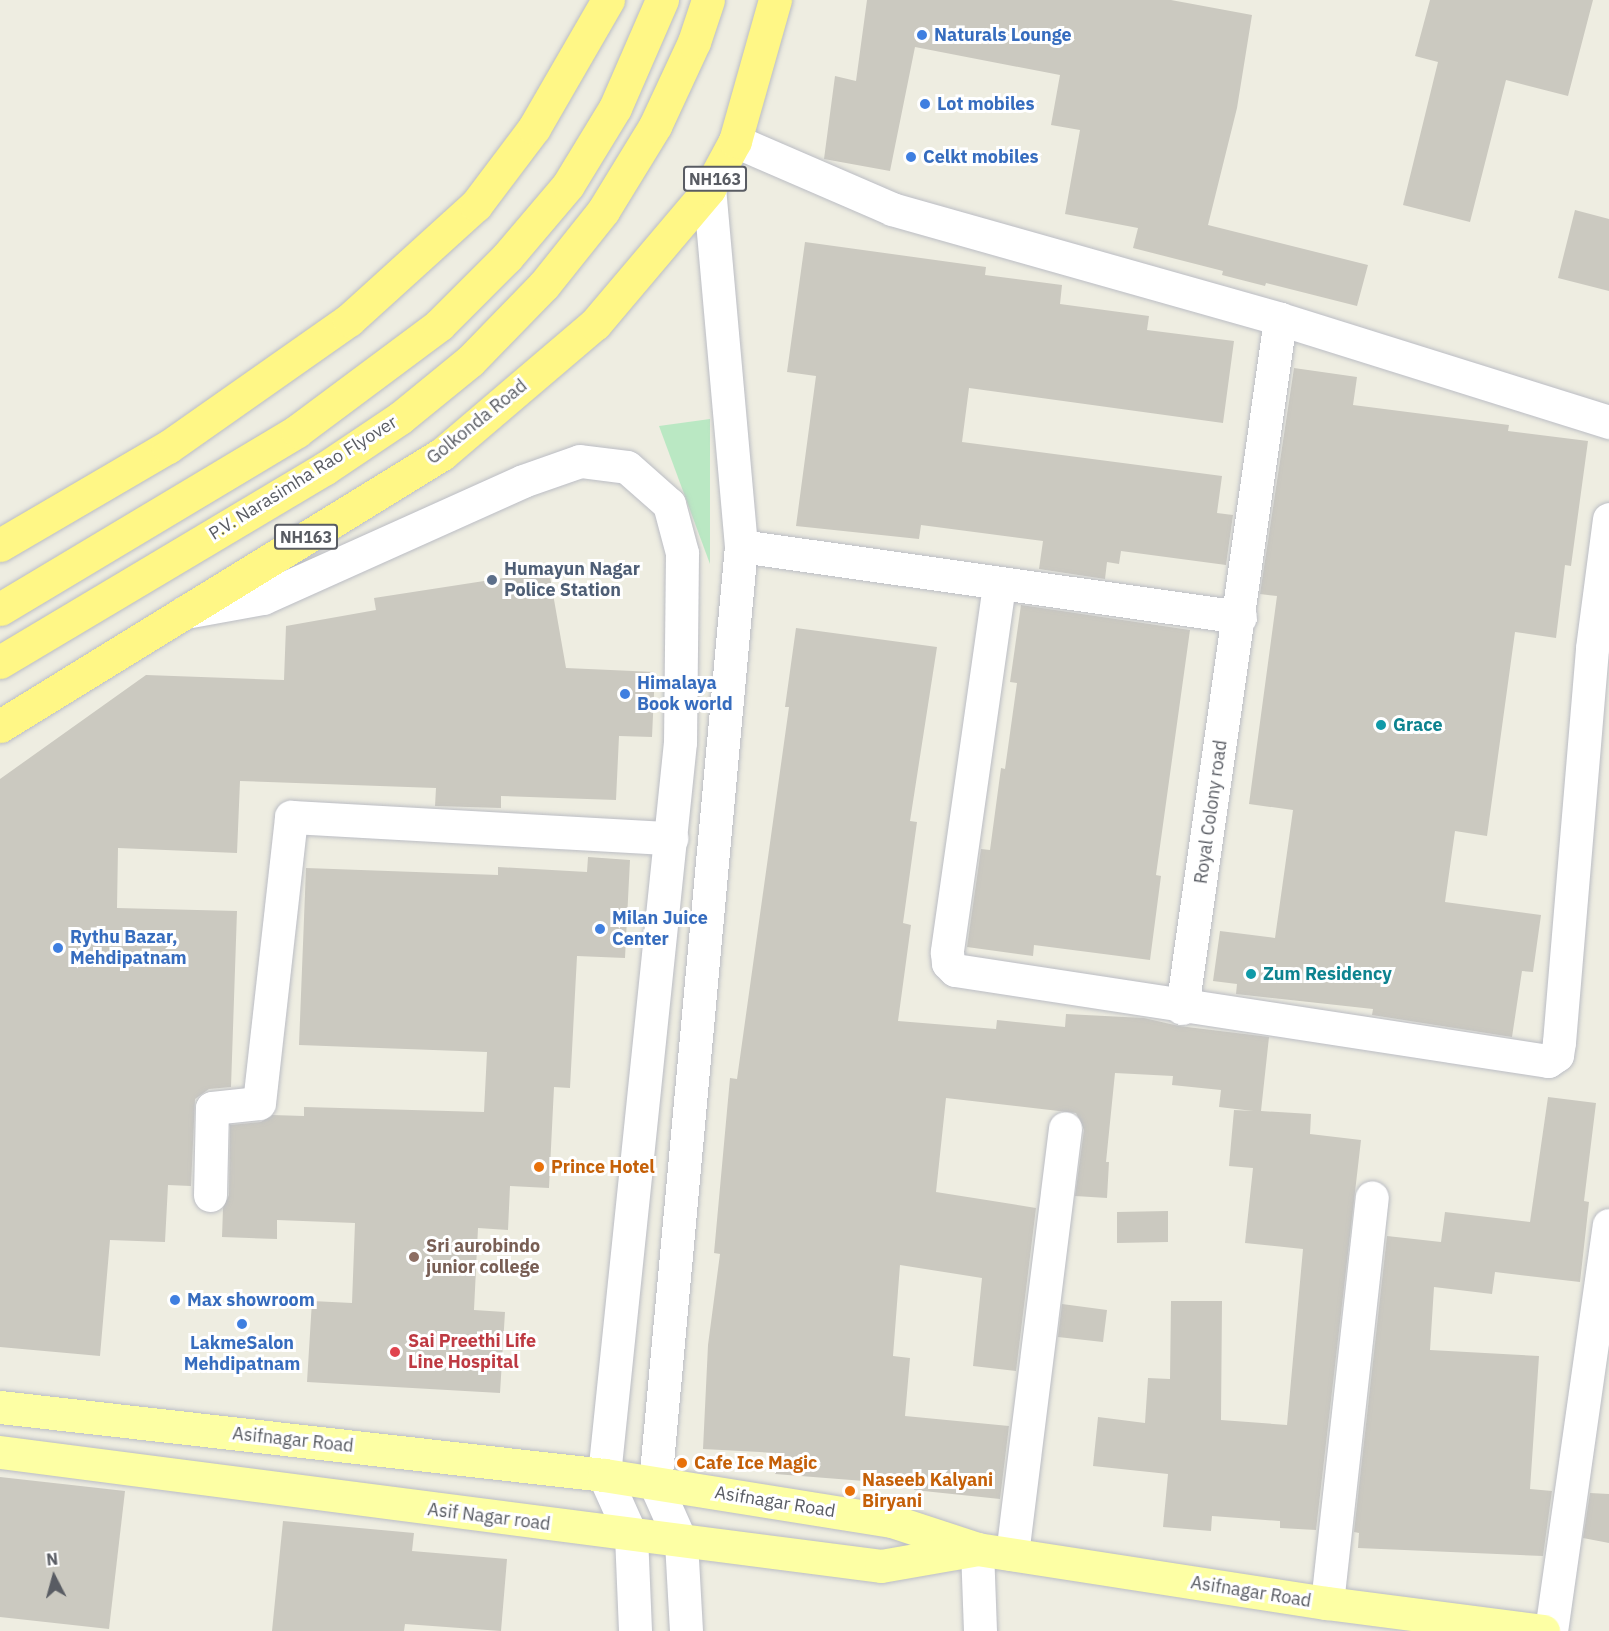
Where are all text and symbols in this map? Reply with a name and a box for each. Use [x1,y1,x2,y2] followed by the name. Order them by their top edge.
[934,24,1072,46] place label: Naturals Lounge
[915,28,929,42] marker: Naturals Lounge
[937,93,1035,115] place label: Lot mobiles
[918,97,932,111] marker: Lot mobiles
[923,146,1039,168] place label: Celkt mobiles
[904,150,918,164] marker: Celkt mobiles
[682,166,748,192] road number: NH163
[423,375,531,469] street label: Golkonda Road
[205,411,401,545] street label: P.V. Narasimha Rao Flyover
[273,524,339,550] road number: NH163
[504,559,640,602] place label: Humayun Nagar Police Station
[485,573,499,587] marker: Humayun Nagar Police Station
[637,673,733,716] place label: Himalaya Book world
[618,687,632,701] marker: Himalaya Book world
[1393,714,1443,736] place label: Grace
[1374,718,1388,732] marker: Grace
[1190,739,1232,885] street label: Royal Colony road
[612,908,708,950] place label: Milan Juice Center
[593,922,607,936] marker: Milan Juice Center
[70,927,187,970] place label: Rythu Bazar, Mehdipatnam
[51,941,65,955] marker: Rythu Bazar, Mehdipatnam
[1263,963,1392,985] place label: Zum Residency
[1244,967,1258,981] marker: Zum Residency
[551,1156,655,1178] place label: Prince Hotel
[532,1160,546,1174] marker: Prince Hotel
[426,1236,540,1278] place label: Sri aurobindo junior college
[407,1250,421,1264] marker: Sri aurobindo junior college
[187,1289,315,1311] place label: Max showroom
[168,1293,182,1307] marker: Max showroom
[235,1317,249,1331] marker: LakmeSalon Mehdipatnam
[408,1331,536,1374] place label: Sai Preethi Life Line Hospital
[184,1333,300,1376] place label: LakmeSalon Mehdipatnam
[386,1343,404,1361] marker: Sai Preethi Life Line Hospital
[231,1423,355,1457] street label: Asifnagar Road
[694,1452,817,1474] place label: Cafe Ice Magic
[675,1456,689,1470] marker: Cafe Ice Magic
[862,1470,993,1512] place label: Naseeb Kalyani Biryani
[713,1482,837,1522] street label: Asifnagar Road
[843,1484,857,1498] marker: Naseeb Kalyani Biryani
[426,1499,552,1535] street label: Asif Nagar road
[24,1547,84,1607] north arrow
[45,1549,59,1570] text: N
[1189,1572,1313,1612] street label: Asifnagar Road

